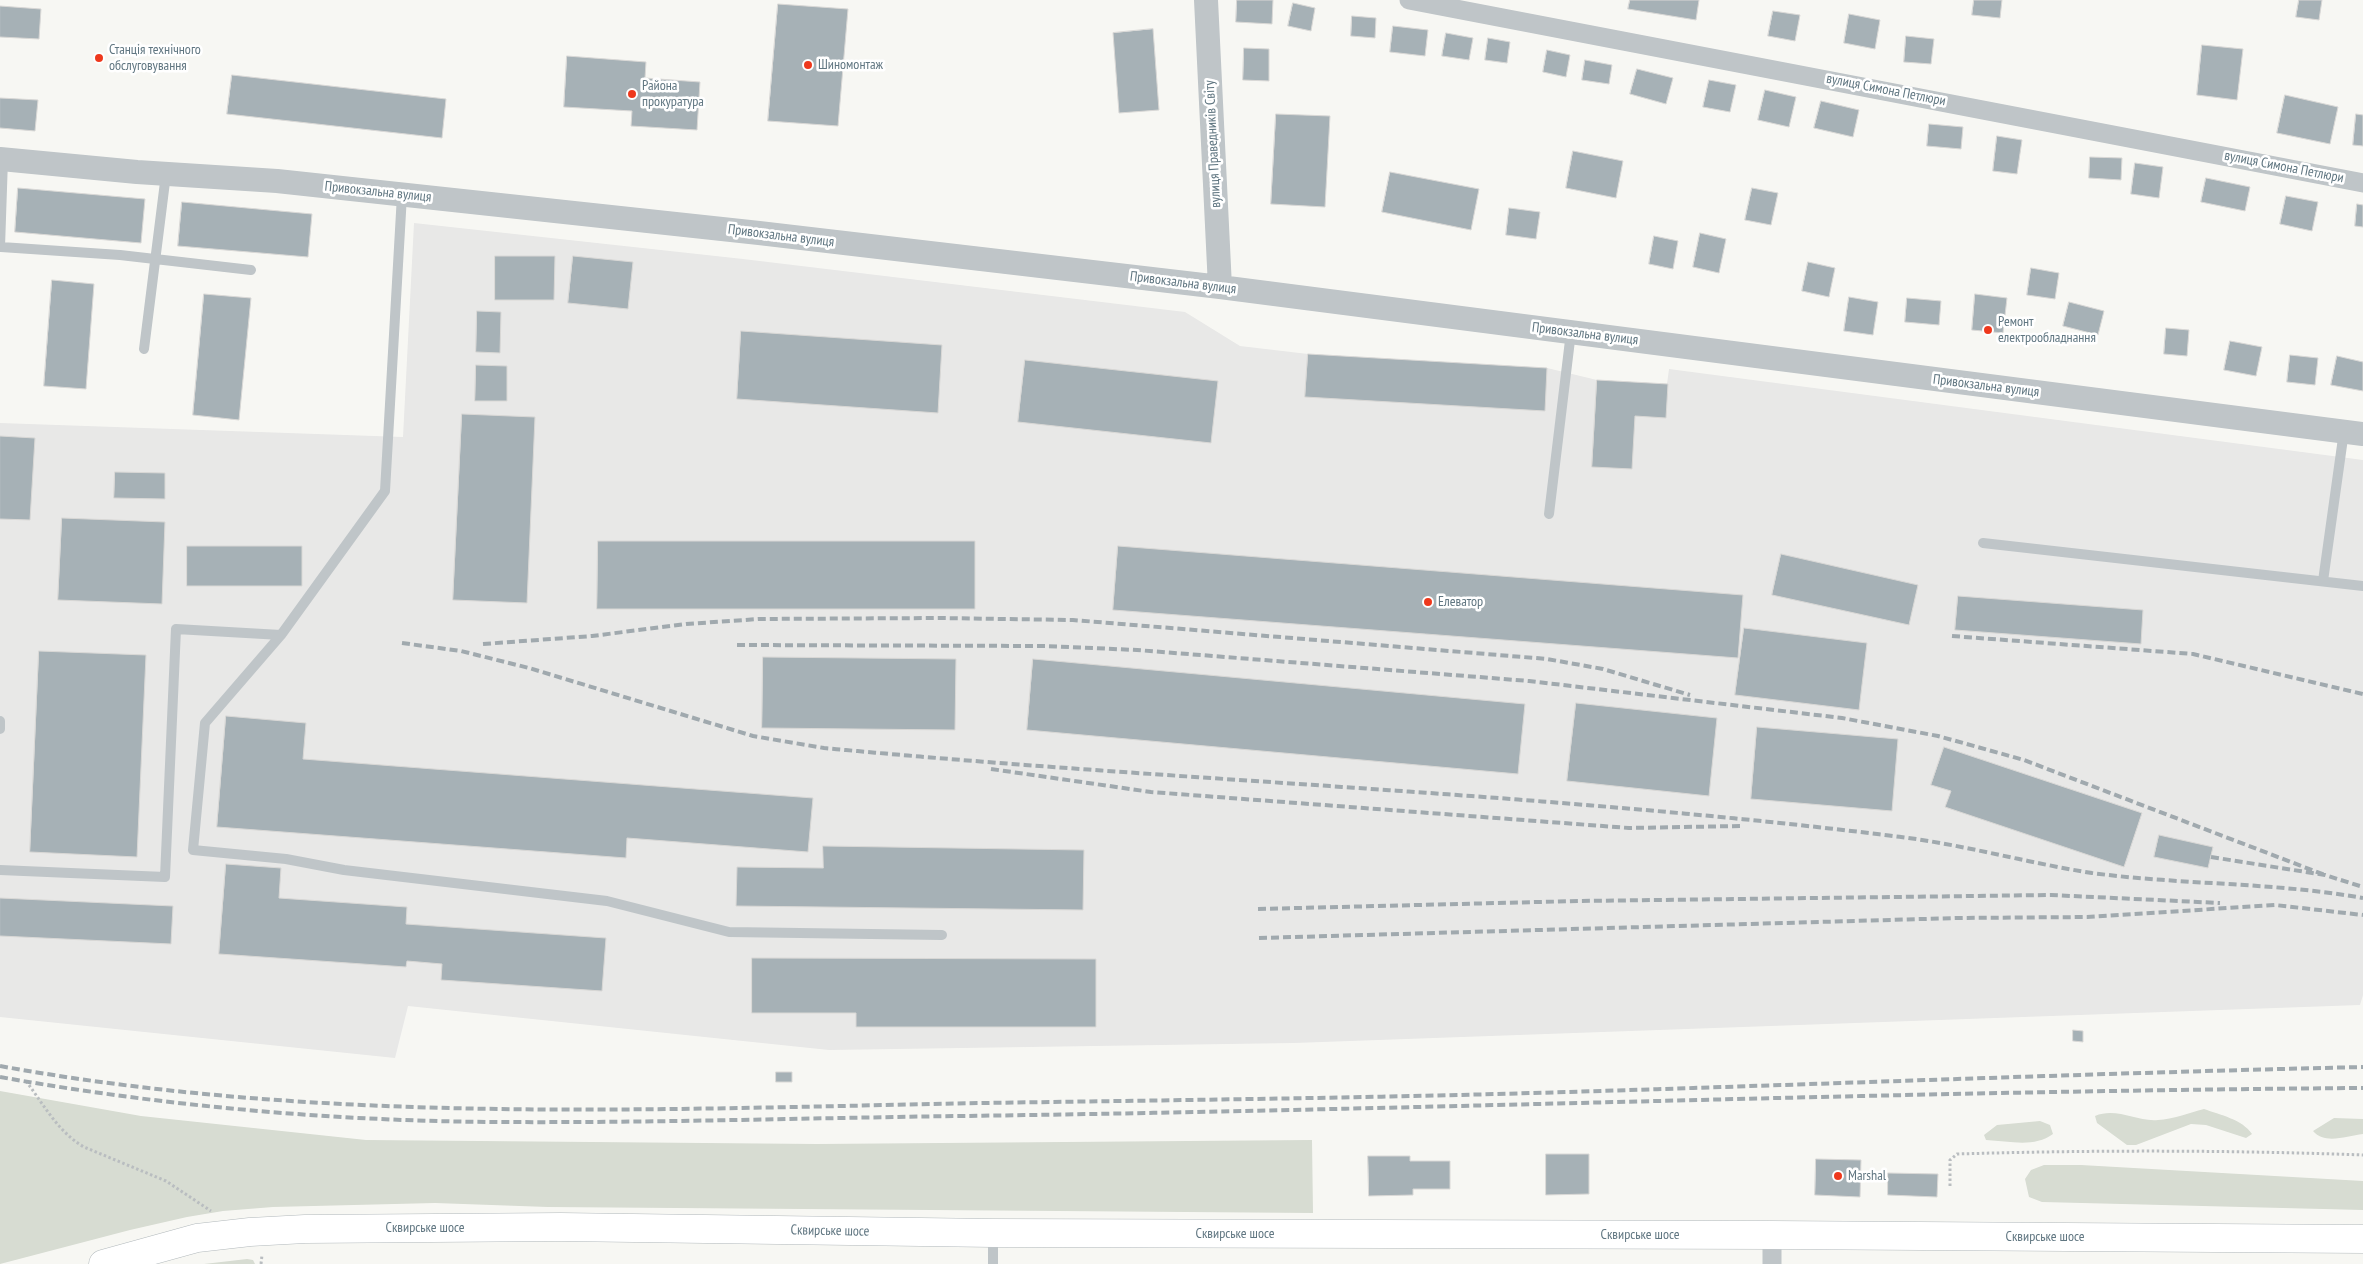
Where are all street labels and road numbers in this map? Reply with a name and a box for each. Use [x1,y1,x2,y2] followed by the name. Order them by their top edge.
[1825,70,1947,110] street label: вулиця Симона Петлюри
[1201,80,1225,208] street label: вулиця Праведників Світу
[2223,147,2345,187] street label: вулиця Симона Петлюри
[324,178,432,206] street label: Привокзальна вулиця
[727,221,835,251] street label: Привокзальна вулиця
[1129,268,1237,298] street label: Привокзальна вулиця
[1531,319,1639,349] street label: Привокзальна вулиця
[1932,371,2040,401] street label: Привокзальна вулиця
[386,1220,464,1236] street label: Сквирське шосе
[790,1222,870,1240] street label: Сквирське шосе
[1196,1226,1274,1242] street label: Сквирське шосе
[1601,1227,1679,1243] street label: Сквирське шосе
[2006,1229,2084,1245] street label: Сквирське шосе

